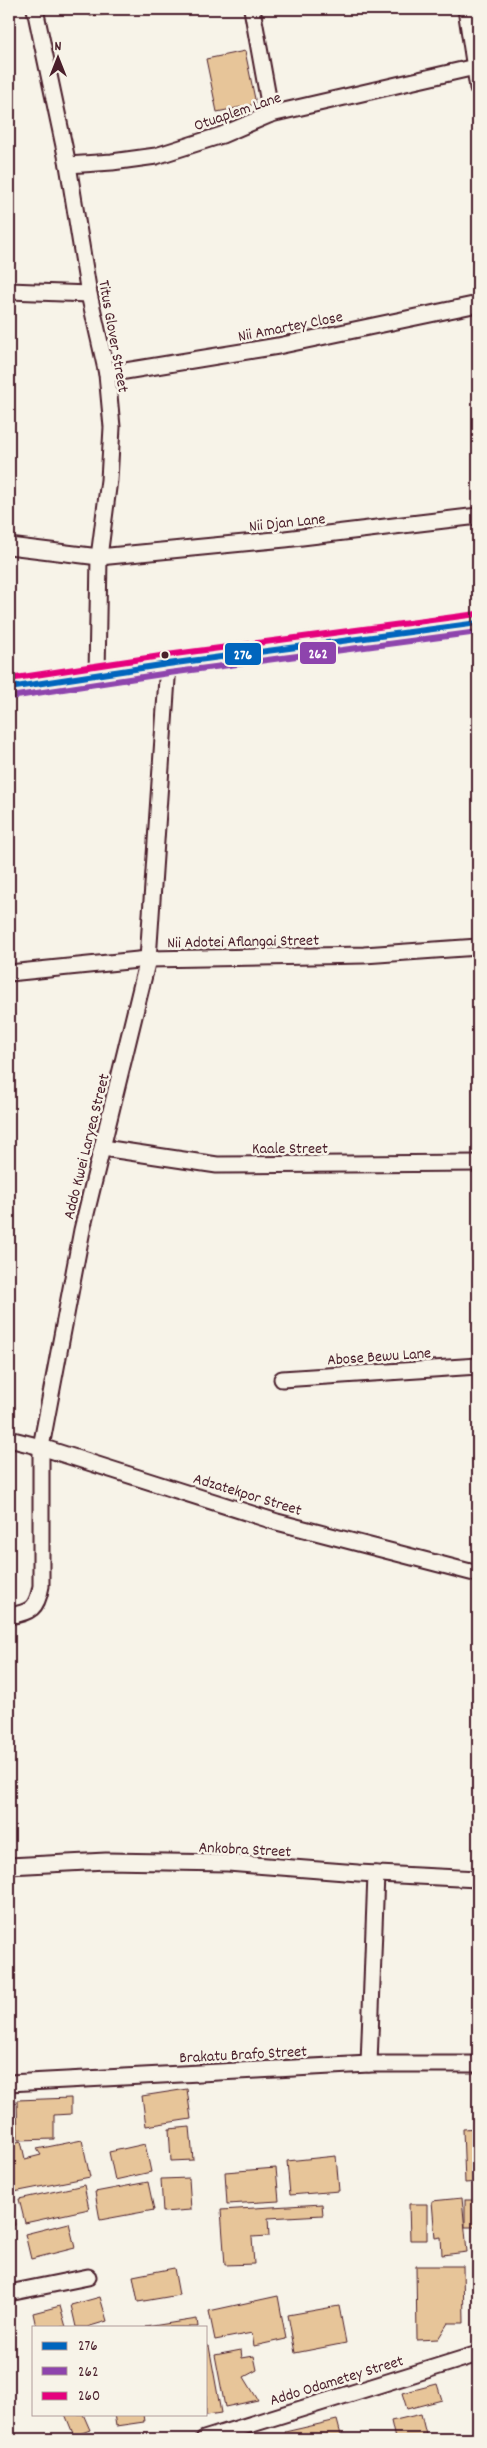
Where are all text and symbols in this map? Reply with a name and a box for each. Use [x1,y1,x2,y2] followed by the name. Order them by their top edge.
[32,32,82,82] north arrow
[55,37,62,57] text: N
[191,87,285,138] street label: Otuaplem Lane
[91,278,134,395] street label: Titus Glover Street
[236,306,345,349] street label: Nii Amartey Close
[248,508,327,539] street label: Nii Djan Lane
[299,641,337,665] line badge: 262
[224,642,262,666] line badge: 276
[308,645,328,665] text: 262
[234,646,252,666] text: 276
[160,650,170,660] unlabelled marker
[167,930,319,955] street label: Nii Adotei Aflangai Street
[58,1071,117,1222] street label: Addo Kwei Laryea Street
[252,1138,328,1161] street label: Kaale Street
[326,1342,432,1373] street label: Abose Bewu Lane
[190,1468,304,1523] street label: Adzatekpor Street
[198,1837,292,1864] street label: Ankobra Street
[179,2041,308,2070] street label: Brakatu Brafo Street
[32,2326,208,2416] legend
[78,2336,98,2358] text: 276
[267,2350,407,2413] street label: Addo Odametey Street
[78,2362,98,2384] text: 262
[78,2386,100,2408] text: 260

